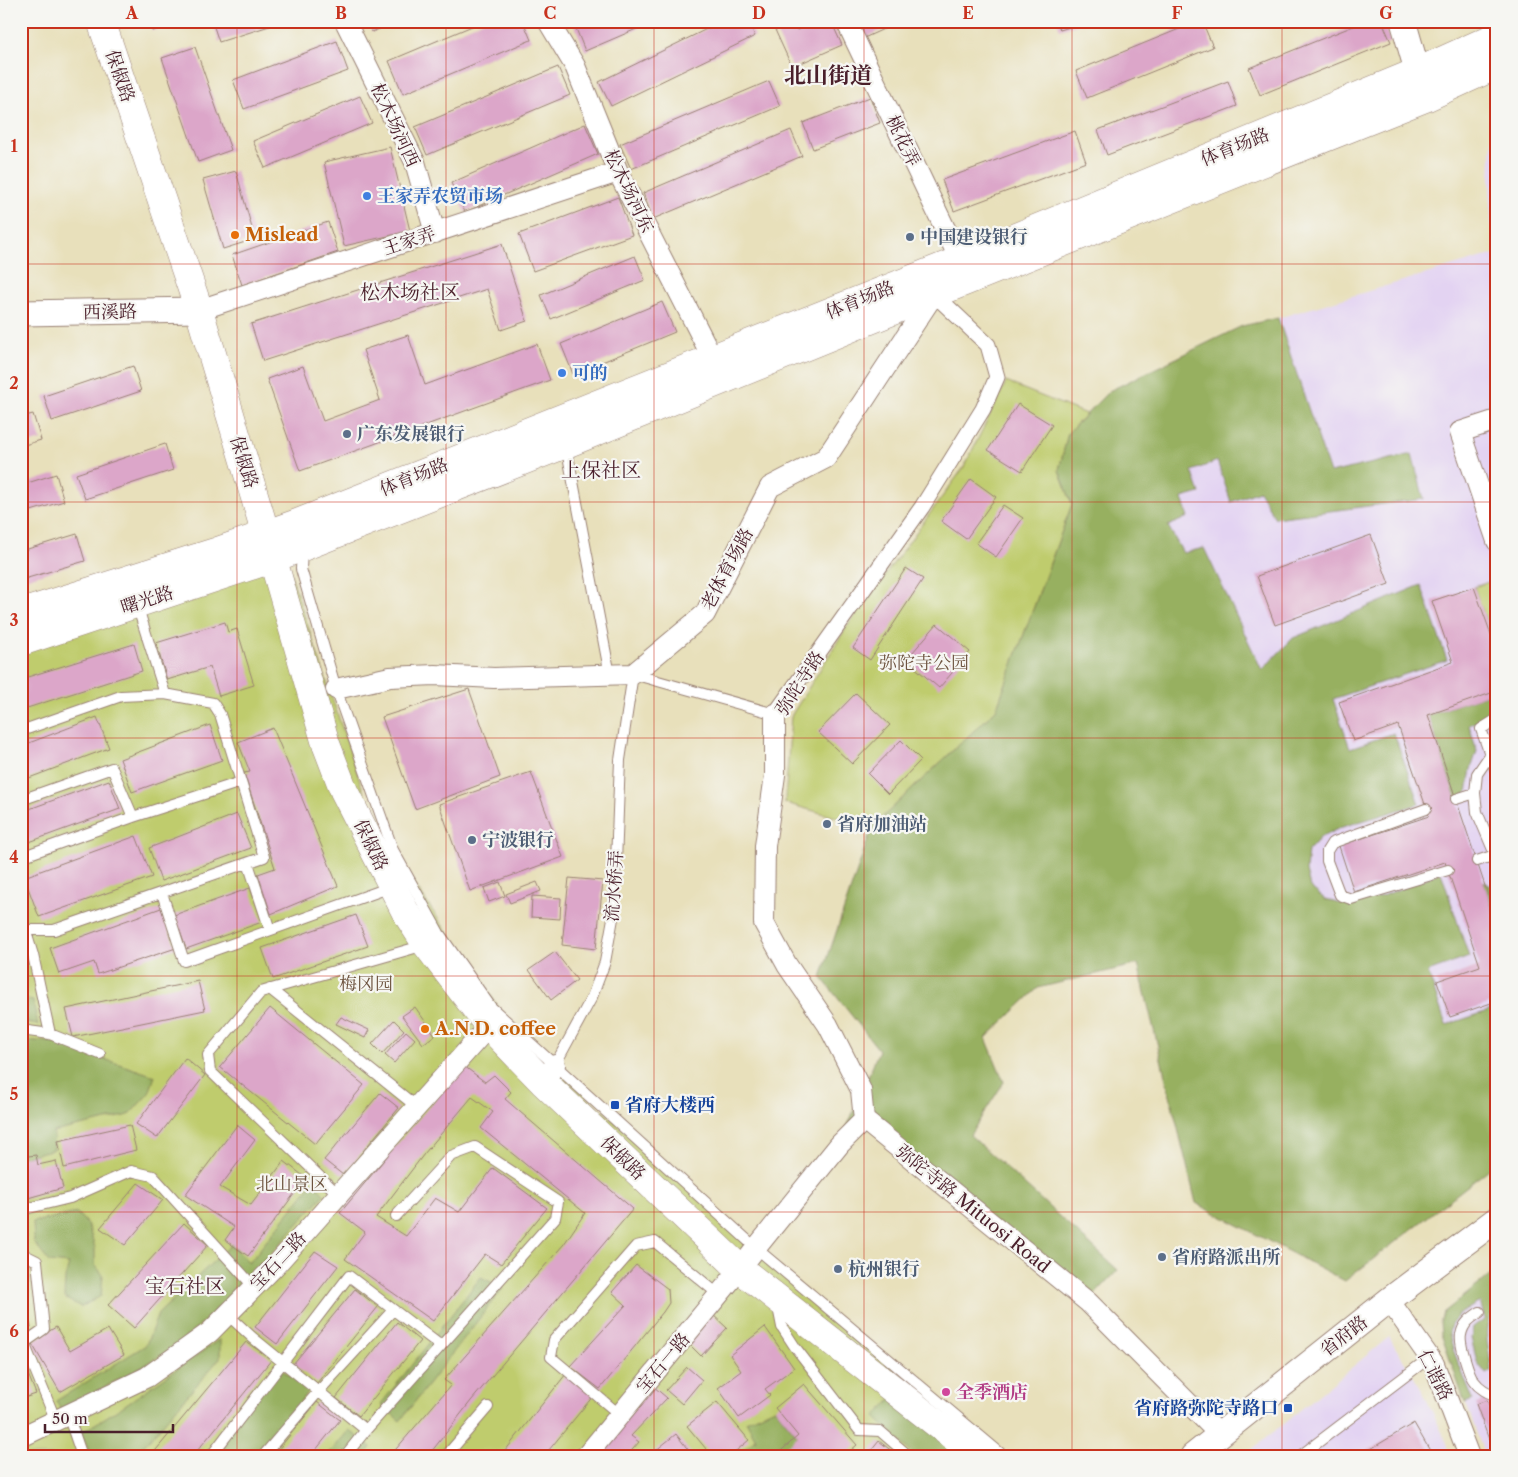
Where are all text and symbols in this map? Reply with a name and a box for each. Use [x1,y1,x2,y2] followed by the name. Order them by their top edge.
[125,3,139,23] text: A
[335,3,347,23] text: B
[544,3,556,23] text: C
[752,3,766,23] text: D
[962,3,974,23] text: E
[1172,3,1183,23] text: F
[1379,3,1393,23] text: G
[101,47,139,105] street label: 保俶路
[784,62,872,89] district label: 北山街道
[366,80,424,170] street label: 松木场河西
[881,112,925,170] street label: 桃花弄
[1198,123,1272,171] street label: 体育场路
[10,136,18,156] text: 1
[599,146,659,236] street label: 松木场河东
[377,185,503,207] place label: 王家弄农贸市场
[361,190,373,202] marker: 王家弄农贸市场
[380,222,438,260] street label: 王家弄
[245,224,318,246] place label: Mislead
[920,226,1028,248] place label: 中国建设银行
[229,229,241,241] marker: Mislead
[904,231,916,243] marker: 中国建设银行
[823,276,897,324] street label: 体育场路
[360,280,460,304] district label: 松木场社区
[83,301,137,323] street label: 西溪路
[572,362,608,384] place label: 可的
[556,367,568,379] marker: 可的
[9,373,19,393] text: 2
[357,423,465,445] place label: 广东发展银行
[341,428,353,440] marker: 广东发展银行
[226,433,262,491] street label: 保俶路
[377,453,451,501] street label: 体育场路
[561,458,641,482] district label: 上保社区
[696,524,758,614] street label: 老体育场路
[118,581,176,619] street label: 曙光路
[9,610,19,630] text: 3
[771,647,829,719] street label: 弥陀寺路
[879,652,969,674] park label: 弥陀寺公园
[837,813,927,835] place label: 省府加油站
[349,816,393,874] street label: 保俶路
[821,818,833,830] marker: 省府加油站
[482,829,554,851] place label: 宁波银行
[466,834,478,846] marker: 宁波银行
[9,847,19,867] text: 4
[601,849,627,923] street label: 流水桥弄
[339,973,393,995] park label: 梅冈园
[434,1018,556,1040] place label: A.N.D. coffee
[419,1023,431,1035] marker: A.N.D. coffee
[10,1084,19,1104] text: 5
[625,1094,715,1116] place label: 省府大楼西
[609,1099,621,1111] marker: 省府大楼西
[596,1131,650,1185] street label: 保俶路
[892,1140,1054,1278] street label: 弥陀寺路 Mituosi Road
[256,1173,328,1195] park label: 北山景区
[245,1227,311,1295] street label: 宝石二路
[1172,1246,1281,1268] place label: 省府路派出所
[1156,1251,1168,1263] marker: 省府路派出所
[848,1258,920,1280] place label: 杭州银行
[832,1263,844,1275] marker: 杭州银行
[145,1274,225,1298] district label: 宝石社区
[1316,1311,1372,1361] street label: 省府路
[9,1321,19,1341] text: 6
[631,1328,695,1398] street label: 宝石一路
[1413,1346,1457,1404] street label: 仁谐路
[956,1381,1028,1403] place label: 全季酒店
[940,1386,952,1398] marker: 全季酒店
[1134,1397,1278,1419] place label: 省府路弥陀寺路口
[45,1402,172,1434] scale bar
[1282,1402,1294,1414] marker: 省府路弥陀寺路口
[52,1409,88,1428] text: 50 m

